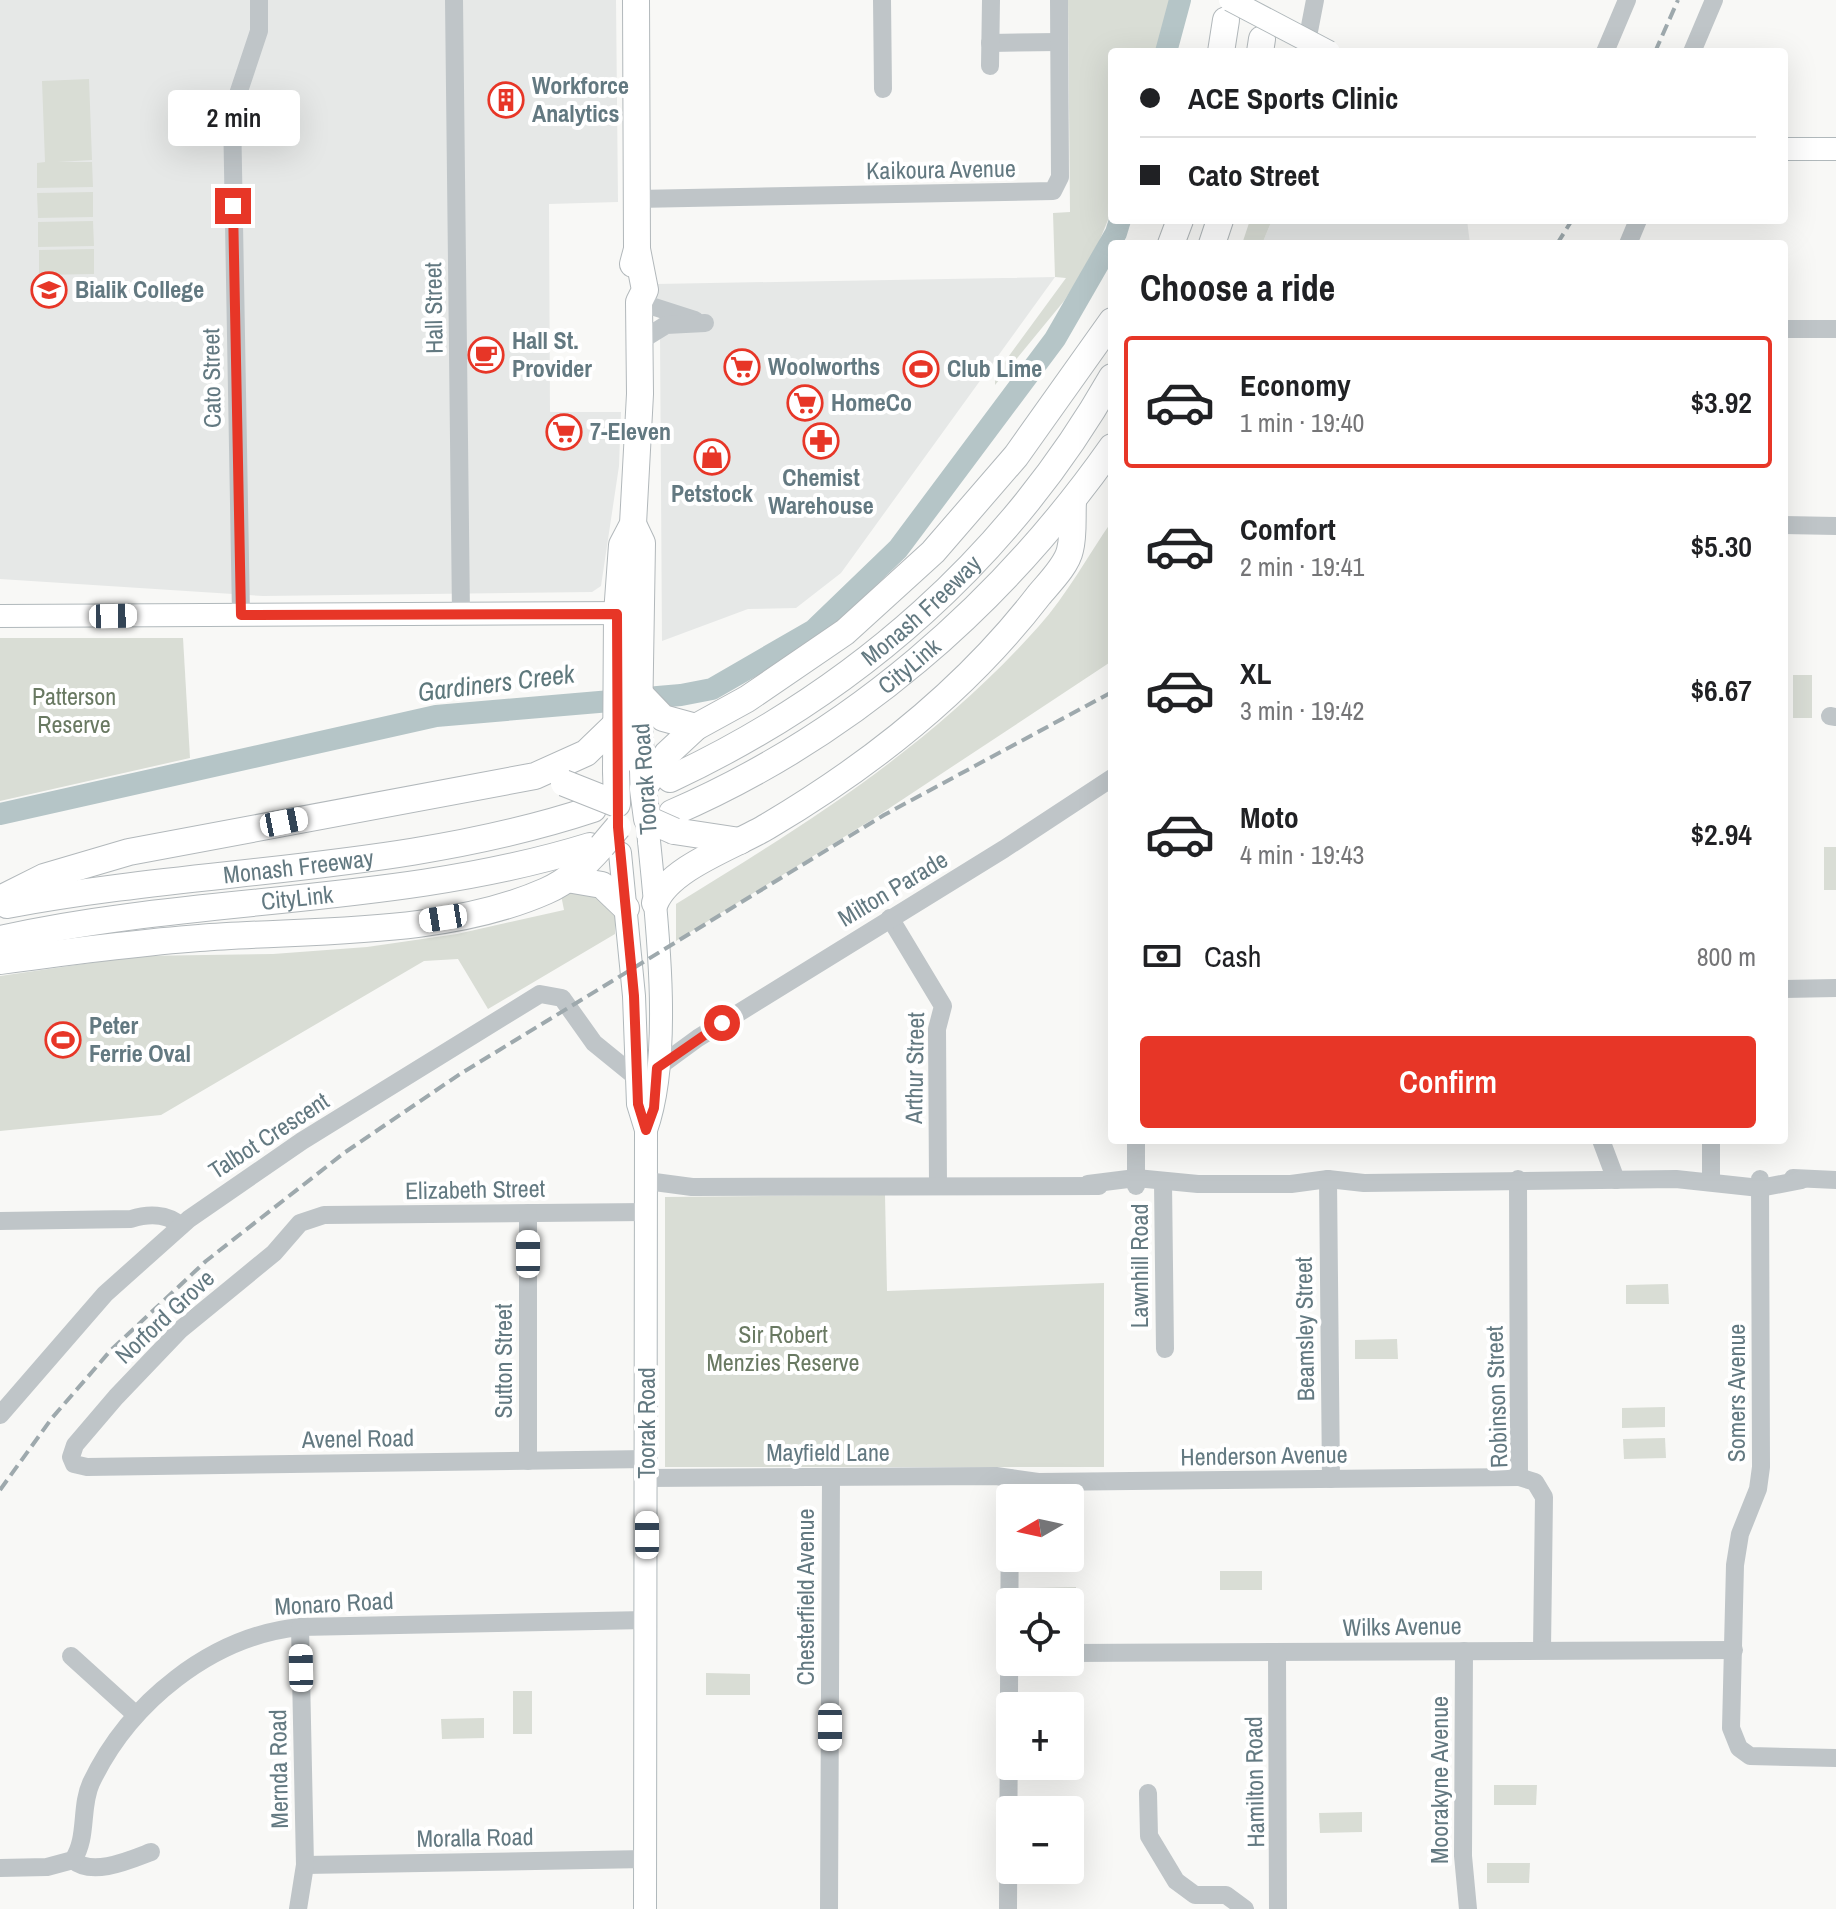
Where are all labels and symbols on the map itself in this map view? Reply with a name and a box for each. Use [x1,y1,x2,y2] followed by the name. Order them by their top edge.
[532,69,629,129] place label: Workforce Analytics
[487,81,525,119] building icon: Workforce Analytics
[167,90,299,146] callout: 2 min
[866,152,1016,186] street label: Kaikoura Avenue
[215,188,251,224] route end
[416,261,450,354] street label: Hall Street
[30,271,68,309] school or university icon: Bialik College
[75,273,204,305] place label: Bialik College
[512,324,592,384] place label: Hall St. Provider
[194,327,228,428] street label: Cato Street
[467,336,505,374] cafe icon: Hall St. Provider
[723,348,761,386] supermarket icon: Woolworths
[768,350,880,382] place label: Woolworths
[902,350,940,388] sports icon: Club Lime
[947,352,1042,384] place label: Club Lime
[786,384,824,422] supermarket icon: HomeCo
[831,386,912,418] place label: HomeCo
[545,413,583,451] supermarket icon: 7-Eleven
[590,415,671,447] place label: 7-Eleven
[802,422,840,460] pharmacy icon: Chemist Warehouse
[693,438,731,476] shop icon: Petstock
[768,461,874,521] place label: Chemist Warehouse
[671,477,753,509] place label: Petstock
[854,548,988,672] street label: Monash Freeway
[89,604,137,628] car
[871,630,947,701] street label: CityLink
[416,655,578,709] water label: Gardiners Creek
[32,680,116,740] park label: Patterson Reserve
[624,722,664,836] street label: Toorak Road
[258,806,310,838] car
[222,841,376,890] street label: Monash Freeway
[832,843,953,933] street label: Milton Parade
[259,878,335,917] street label: CityLink
[417,902,469,934] car
[704,1005,740,1041] route start
[89,1009,191,1069] place label: Peter Ferrie Oval
[897,1011,931,1125] street label: Arthur Street
[44,1021,82,1059] sports icon: Peter Ferrie Oval
[202,1084,335,1186] street label: Talbot Crescent
[405,1172,546,1206] street label: Elizabeth Street
[1123,1204,1155,1328] street label: Lawnhill Road
[516,1230,540,1278] car
[1287,1256,1321,1401] street label: Beamsley Street
[108,1262,221,1370] street label: Norford Grove
[487,1303,519,1418] street label: Sutton Street
[706,1318,860,1378] park label: Sir Robert Menzies Reserve
[1720,1324,1752,1462] street label: Somers Avenue
[1478,1325,1514,1469] street label: Robinson Street
[630,1367,662,1479] street label: Toorak Road
[301,1421,414,1455] street label: Avenel Road
[766,1436,890,1468] street label: Mayfield Lane
[1180,1438,1348,1472] street label: Henderson Avenue
[996,1484,1084,1572] north arrow
[789,1509,821,1685] street label: Chesterfield Avenue
[635,1511,659,1559] car
[274,1584,394,1622] street label: Monaro Road
[1342,1609,1462,1643] street label: Wilks Avenue
[289,1644,313,1692] car
[1423,1696,1455,1864] street label: Moorakyne Avenue
[818,1703,842,1751] car
[261,1709,295,1829] street label: Mernda Road
[1237,1716,1271,1848] street label: Hamilton Road
[416,1820,534,1854] street label: Moralla Road

